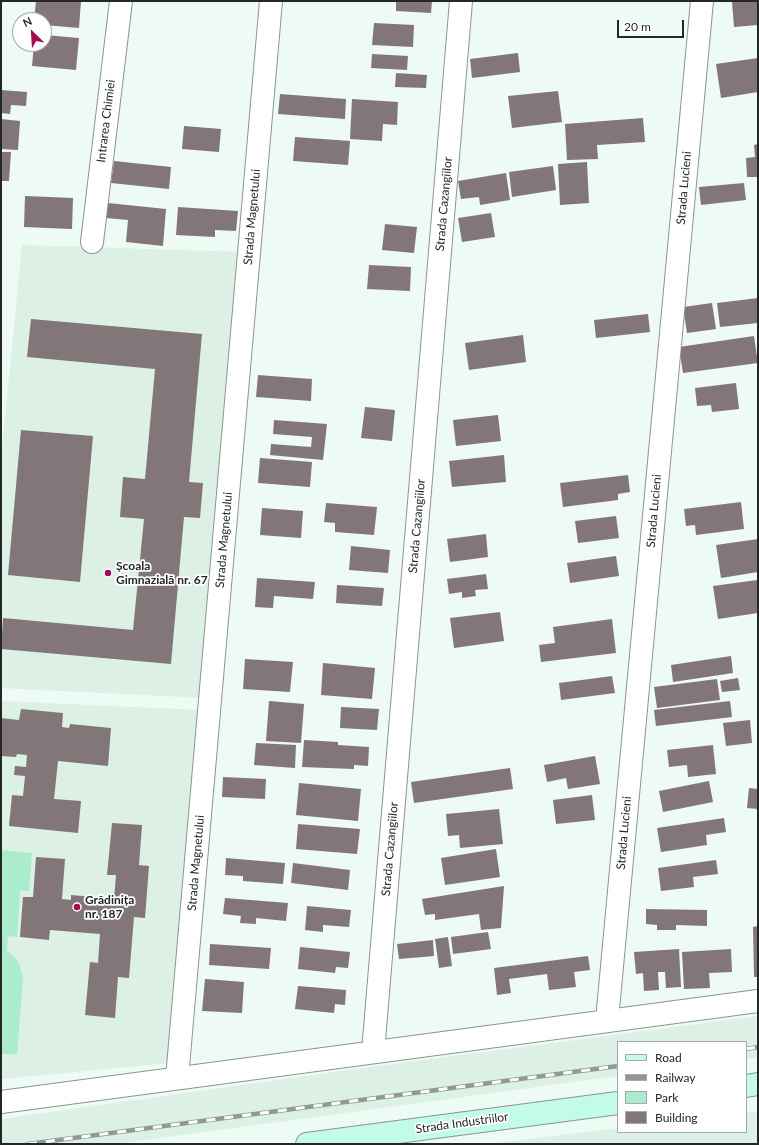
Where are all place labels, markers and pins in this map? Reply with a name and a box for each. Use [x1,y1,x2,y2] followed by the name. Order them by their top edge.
[116,559,208,587] place label: Școala Gimnazială nr. 67
[103,568,113,578] marker: Școala Gimnazială nr. 67
[85,893,134,921] place label: Grădinița nr. 187
[72,902,82,912] marker: Grădinița nr. 187

